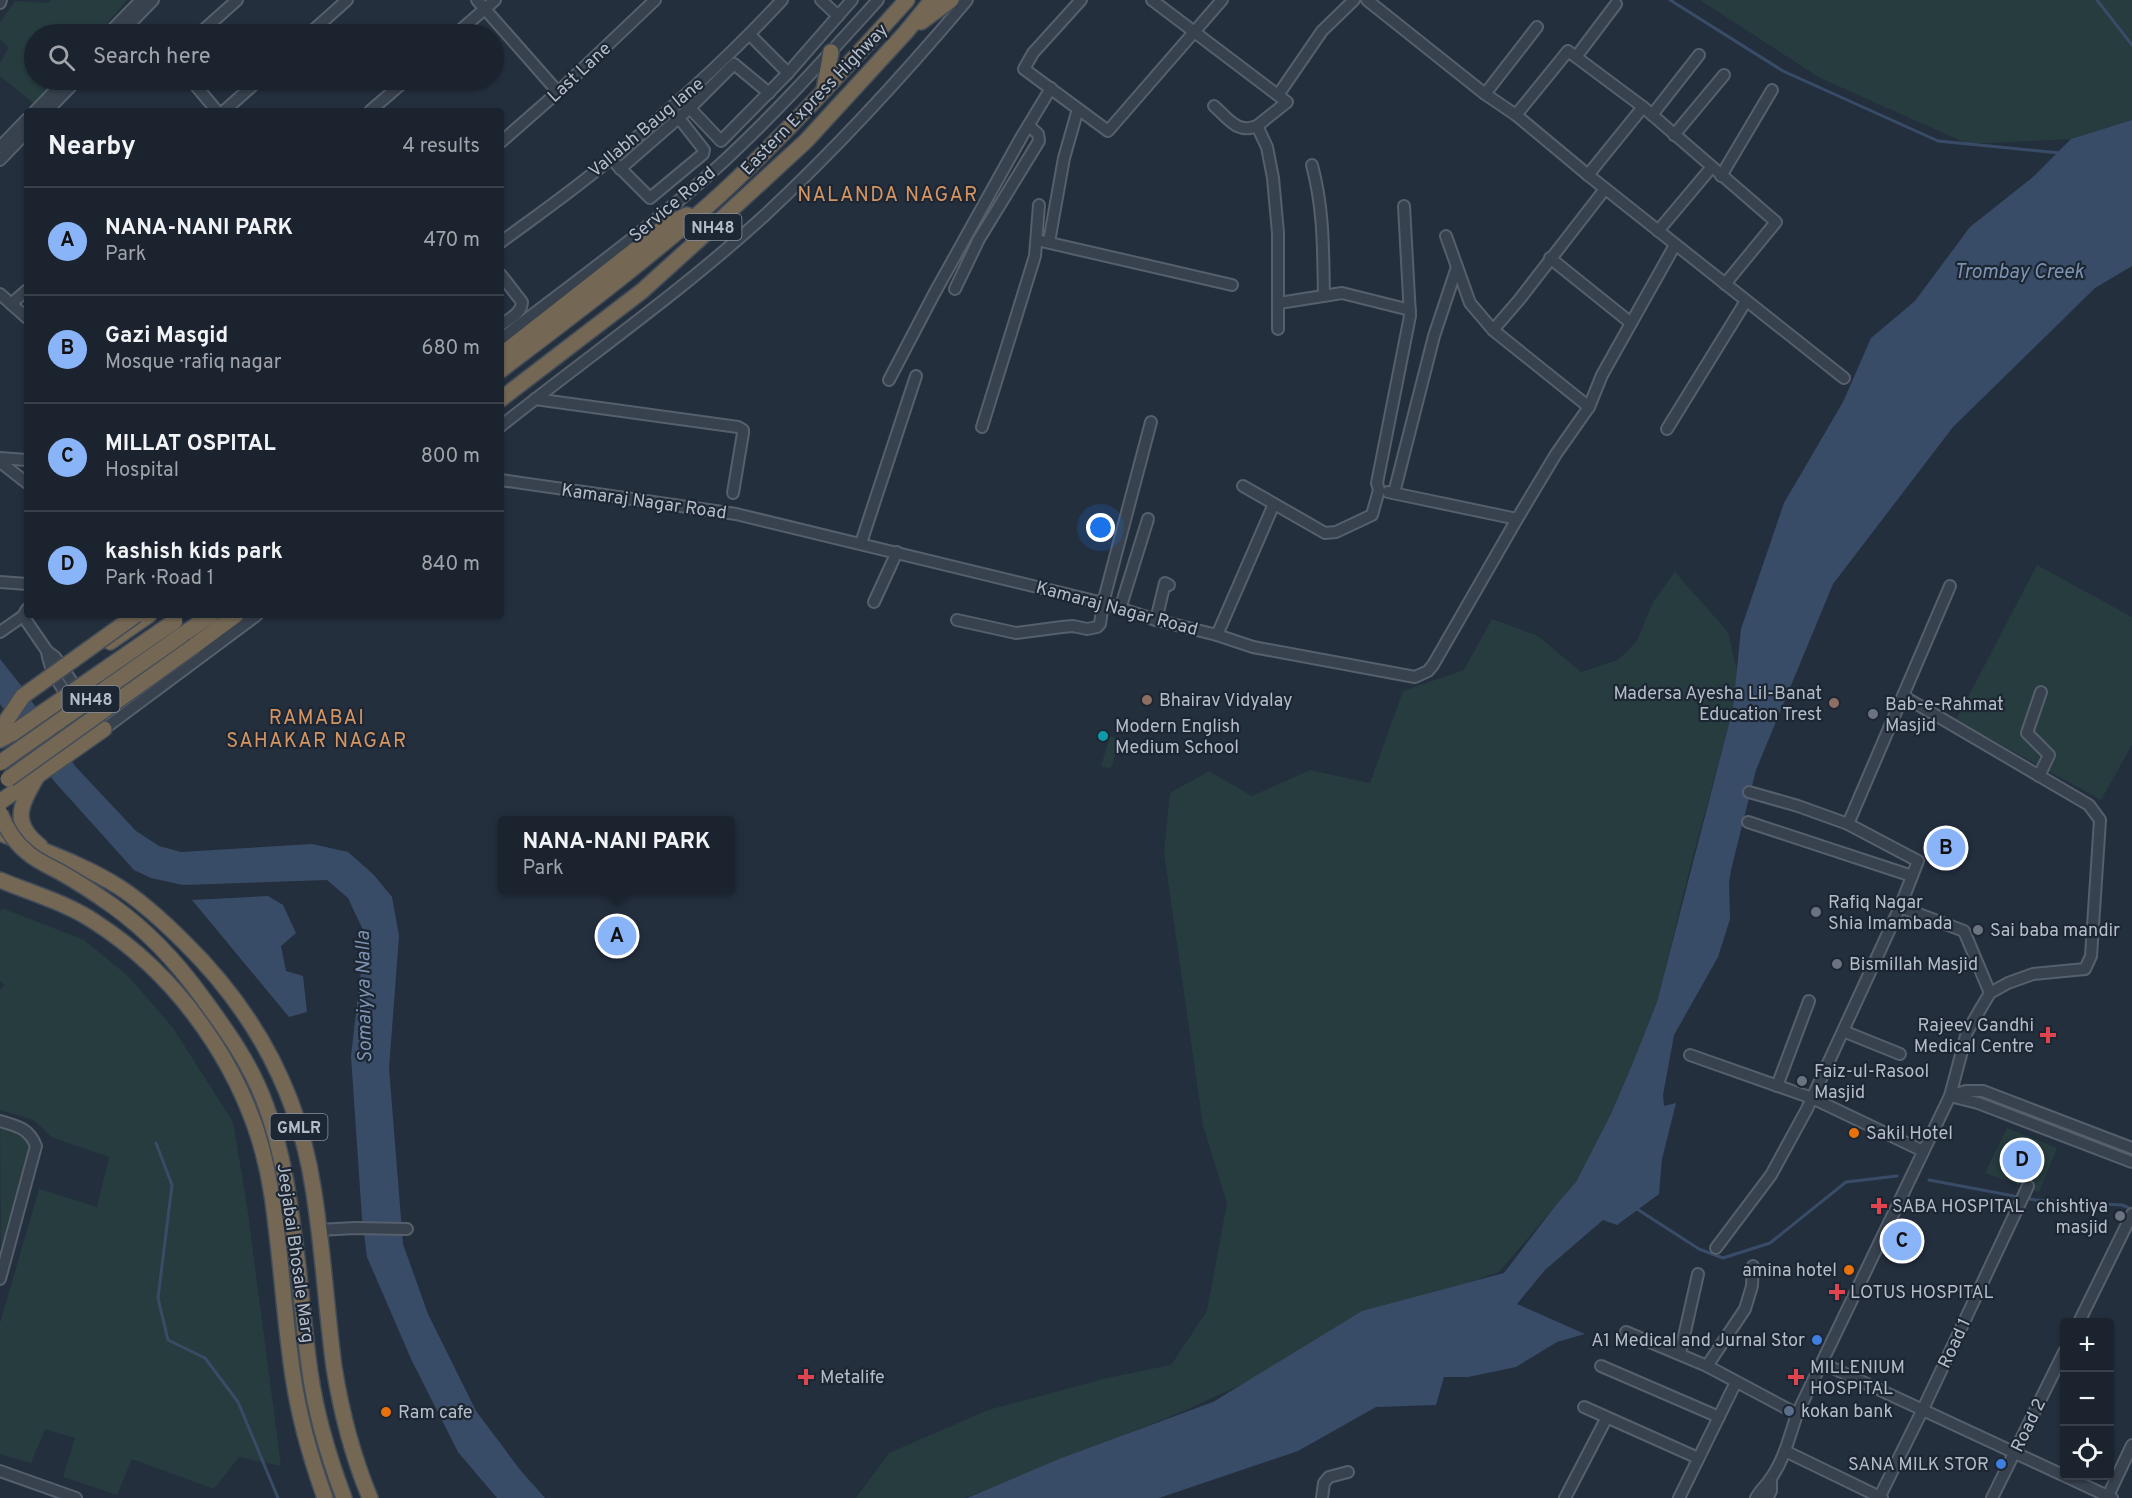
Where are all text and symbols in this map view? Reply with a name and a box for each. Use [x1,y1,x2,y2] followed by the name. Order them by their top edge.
[736,19,894,181] street label: Eastern Express Highway
[24,24,504,90] search box
[543,38,617,108] street label: Last Lane
[45,41,78,74] icon: search
[93,44,211,71] text: Search here
[585,73,709,183] street label: Vallabh Baug lane
[48,131,136,164] text: Nearby
[403,134,480,160] text: 4 results
[625,162,721,248] street label: Service Road
[797,183,979,209] district label: NALANDA NAGAR
[684,214,742,240] road number: NH48
[105,215,293,242] text: NANA-NANI PARK
[60,228,75,254] text: A
[423,228,480,254] text: 470 m
[105,242,146,268] text: Park
[1954,260,2085,286] water label: Trombay Creek
[105,323,228,350] text: Gazi Masgid
[61,336,74,362] text: B
[422,336,480,362] text: 680 m
[105,350,282,376] text: Mosque · rafiq nagar
[105,431,276,458] text: MILLAT OSPITAL
[61,444,74,470] text: C
[421,444,480,470] text: 800 m
[105,458,179,484] text: Hospital
[560,480,728,525] street label: Kamaraj Nagar Road
[1086,513,1115,542] your location
[105,539,283,566] text: kashish kids park
[60,552,75,578] text: D
[421,552,480,578] text: 840 m
[105,566,214,592] text: Park · Road 1
[1033,577,1200,642] street label: Kamaraj Nagar Road
[1613,683,1822,727] place label: Madersa Ayesha Lil-Banat Education Trest
[62,686,119,712] road number: NH48
[1159,690,1293,713] place label: Bhairav Vidyalay
[1140,693,1154,707] marker: Bhairav Vidyalay
[1885,694,2004,738] place label: Bab-e-Rahmat Masjid
[1827,696,1841,710] marker: Madersa Ayesha Lil-Banat Education Trest
[226,706,408,755] district label: RAMABAI SAHAKAR NAGAR
[1866,707,1880,721] marker: Bab-e-Rahmat Masjid
[1115,716,1240,760] place label: Modern English Medium School
[1096,729,1110,743] marker: Modern English Medium School
[498,816,735,894] popup
[1926,826,1966,870] pin: B
[522,829,711,856] text: NANA-NANI PARK
[522,856,564,882] text: Park
[1828,892,1952,936] place label: Rafiq Nagar Shia Imambada
[1809,905,1823,919] marker: Rafiq Nagar Shia Imambada
[598,914,636,958] pin: A
[1990,920,2120,943] place label: Sai baba mandir
[1971,923,1985,937] marker: Sai baba mandir
[351,930,379,1063] water label: Somaiyya Nalla
[1849,954,1978,977] place label: Bismillah Masjid
[1830,957,1844,971] marker: Bismillah Masjid
[1914,1015,2034,1059] place label: Rajeev Gandhi Medical Centre
[2039,1026,2057,1044] marker: Rajeev Gandhi Medical Centre
[1814,1061,1929,1105] place label: Faiz-ul-Rasool Masjid
[1795,1074,1809,1088] marker: Faiz-ul-Rasool Masjid
[270,1114,328,1140] road number: GMLR
[1866,1123,1953,1146] place label: Sakil Hotel
[1847,1126,1861,1140] marker: Sakil Hotel
[2002,1138,2042,1182] pin: D
[271,1162,318,1344] street label: Jeejabai Bhosale Marg
[1892,1196,2024,1219] place label: SABA HOSPITAL
[2036,1196,2108,1240] place label: chishtiya masjid
[1870,1197,1888,1215] marker: SABA HOSPITAL
[2113,1209,2127,1223] marker: chishtiya masjid
[1882,1218,1922,1264] pin: C
[1742,1260,1837,1283] place label: amina hotel
[1842,1263,1856,1277] marker: amina hotel
[1850,1282,1993,1305] place label: LOTUS HOSPITAL
[1828,1283,1846,1301] marker: LOTUS HOSPITAL
[1934,1315,1977,1372] street label: Road 1
[2060,1318,2114,1480] map controls
[2060,1318,2114,1372] button: +
[1591,1330,1805,1353] place label: A1 Medical and Jurnal Stor
[1810,1333,1824,1347] marker: A1 Medical and Jurnal Stor
[1810,1357,1905,1401] place label: MILLENIUM HOSPITAL
[820,1367,885,1390] place label: Metalife
[797,1368,815,1386] marker: Metalife
[1787,1368,1805,1386] marker: MILLENIUM HOSPITAL
[2060,1372,2114,1426] button: −
[2007,1395,2052,1456] street label: Road 2
[1801,1401,1893,1424] place label: kokan bank
[398,1402,473,1425] place label: Ram cafe
[1782,1404,1796,1418] marker: kokan bank
[379,1405,393,1419] marker: Ram cafe
[2060,1426,2114,1480] button: locate
[1848,1454,1989,1477] place label: SANA MILK STOR
[1994,1457,2008,1471] marker: SANA MILK STOR

